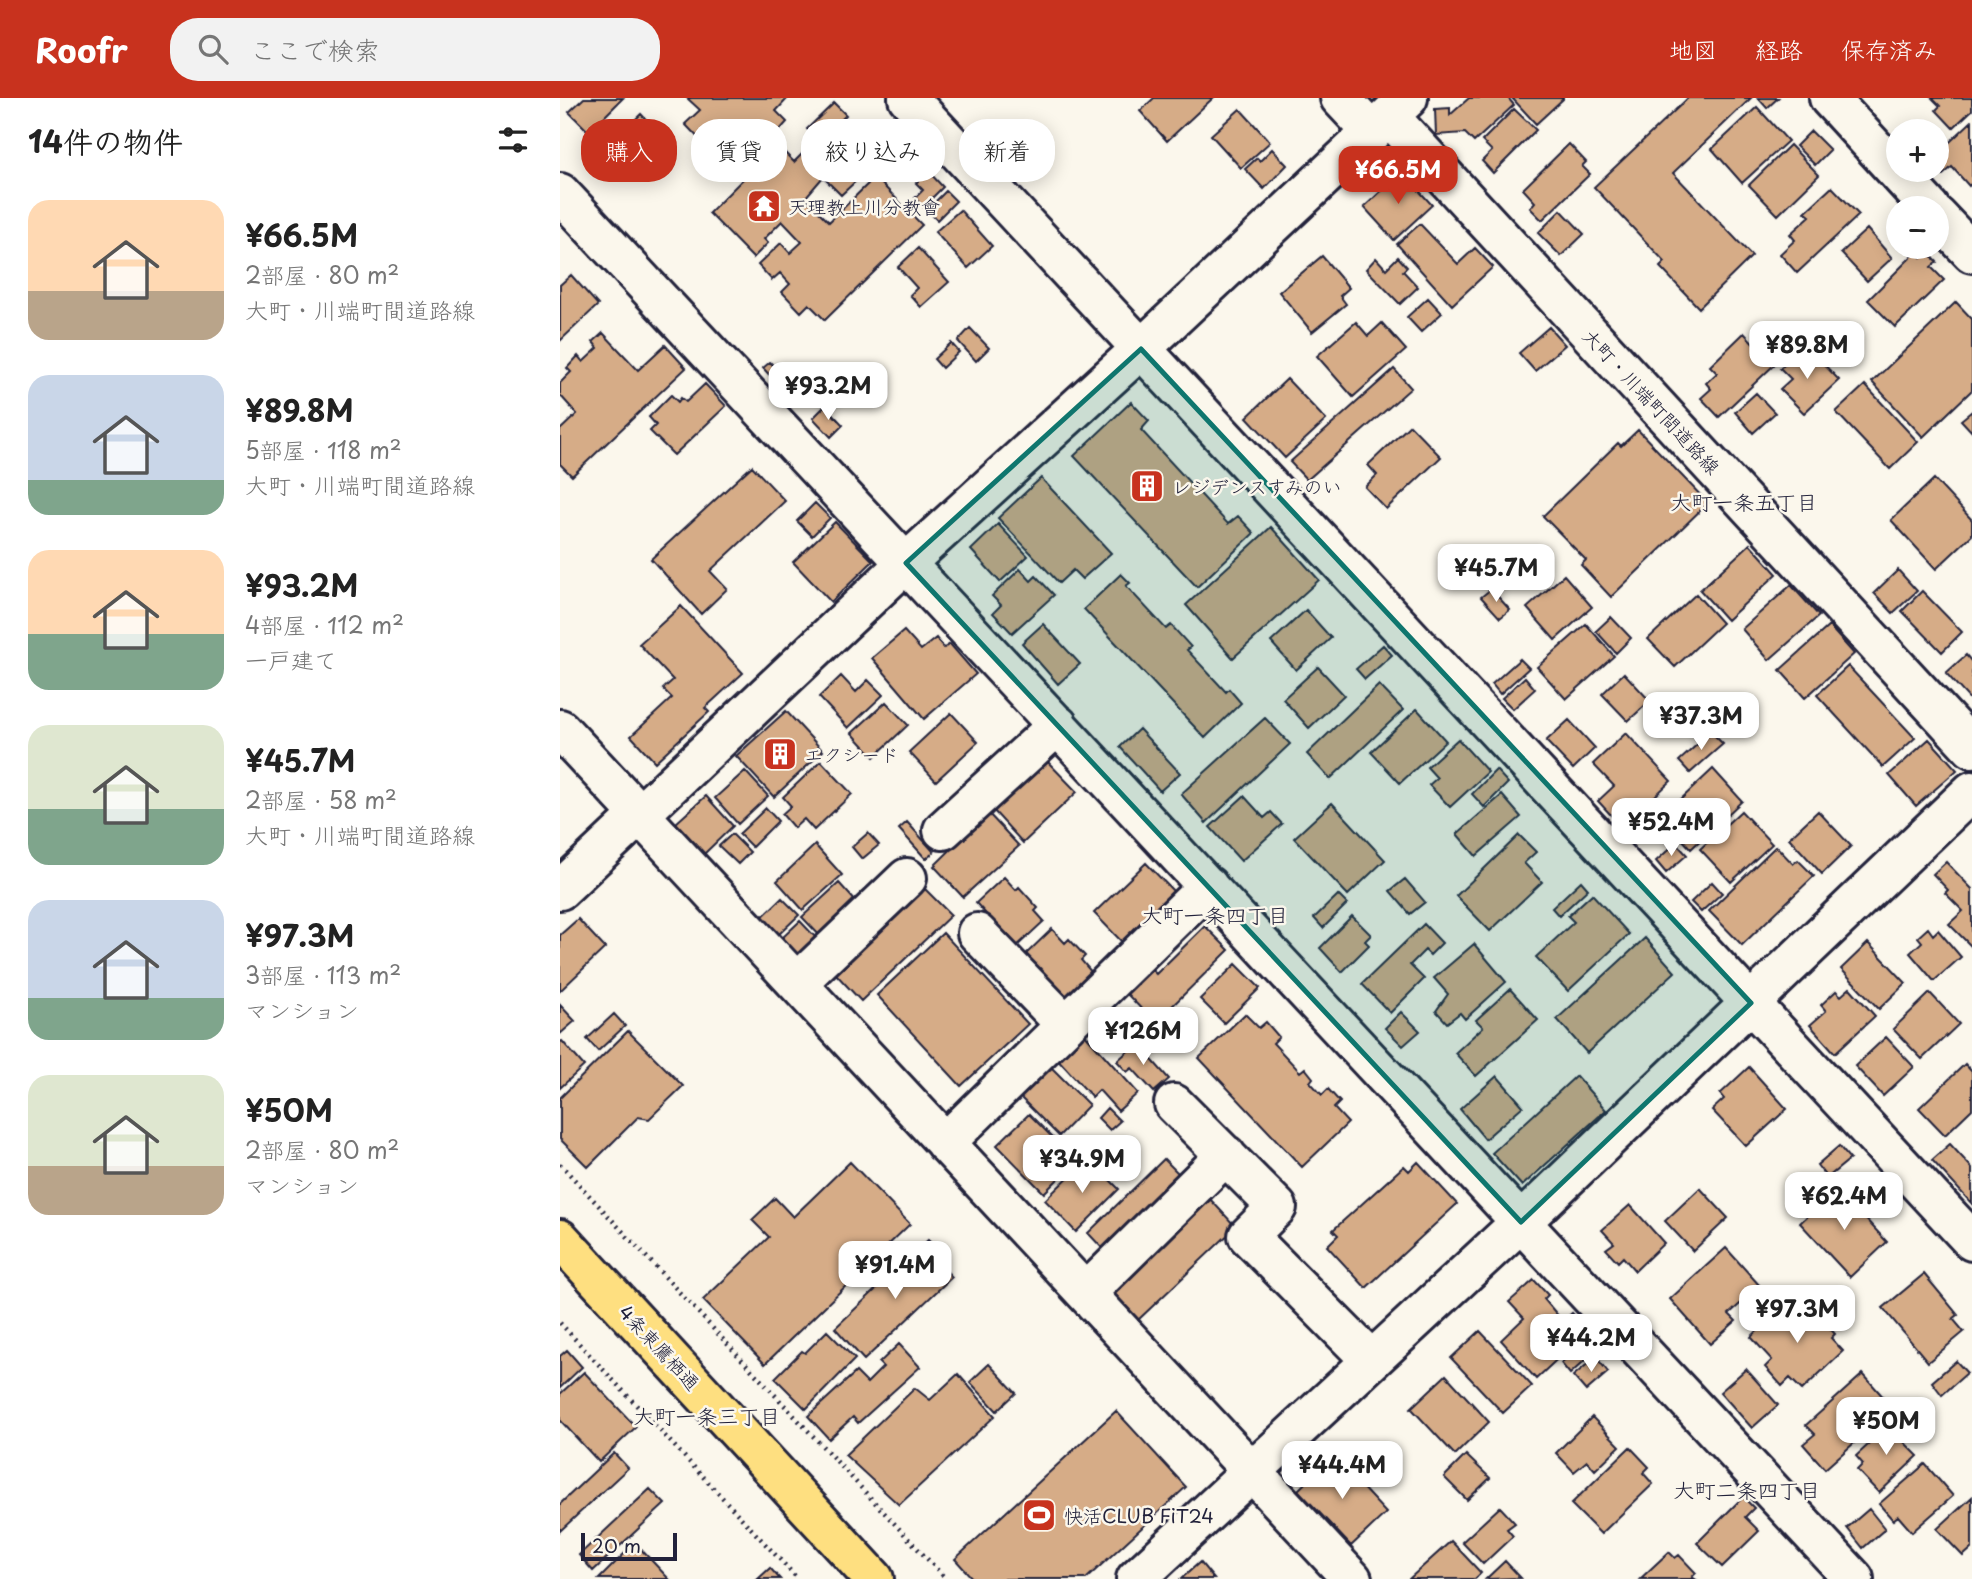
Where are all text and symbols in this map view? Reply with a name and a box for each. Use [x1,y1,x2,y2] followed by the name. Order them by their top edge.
[170,18,660,81] search box
[35,24,128,74] text: Roofr
[194,30,232,68] icon: search
[250,30,380,69] text: ここで検索
[1669,31,1717,67] text: 地図
[1755,31,1803,67] text: 経路
[1841,31,1937,67] text: 保存済み
[28,118,183,163] text: 14件の物件
[581,119,677,182] chip: 購入
[691,119,787,182] chip: 賃貸
[801,119,945,182] chip: 絞り込み
[959,119,1055,182] chip: 新着
[1886,119,1949,259] map controls
[1886,119,1949,182] button: +
[494,121,532,159] icon: filters
[1341,146,1455,206] pin: ¥66.5M
[1355,151,1441,186] text: ¥66.5M
[745,187,783,225] temple icon: 天理教上川分教會
[788,192,940,220] place label: 天理教上川分教會
[1886,196,1949,259] button: −
[245,212,358,257] text: ¥66.5M
[84,228,168,312] icon: home
[245,257,399,292] text: 2部屋 · 80 m²
[245,292,475,327] text: 大町・川端町間道路線
[1577,322,1727,480] street label: 大町・川端町間道路線
[1750,322,1864,381] pin: ¥89.8M
[1765,326,1849,361] text: ¥89.8M
[771,362,885,422] pin: ¥93.2M
[785,367,871,402] text: ¥93.2M
[245,387,354,432] text: ¥89.8M
[84,403,168,487] icon: home
[245,432,402,467] text: 5部屋 · 118 m²
[245,467,475,502] text: 大町・川端町間道路線
[1128,467,1166,505] building icon: レジデンスすみのい
[1172,472,1341,500] place label: レジデンスすみのい
[1671,485,1818,517] district label: 大町一条五丁目
[1439,545,1553,604] pin: ¥45.7M
[1454,549,1538,584] text: ¥45.7M
[245,562,358,607] text: ¥93.2M
[84,578,168,662] icon: home
[245,607,404,642] text: 4部屋 · 112 m²
[245,642,337,677] text: 一戸建て
[1644,692,1758,752] pin: ¥37.3M
[1659,697,1743,732] text: ¥37.3M
[761,735,799,773] building icon: エクシード
[245,737,355,782] text: ¥45.7M
[804,740,899,768] place label: エクシード
[84,753,168,837] icon: home
[245,782,397,817] text: 2部屋 · 58 m²
[1614,798,1728,858] pin: ¥52.4M
[1628,803,1714,838] text: ¥52.4M
[245,817,475,852] text: 大町・川端町間道路線
[1142,898,1289,930] district label: 大町一条四丁目
[245,912,354,957] text: ¥97.3M
[84,928,168,1012] icon: home
[245,957,401,992] text: 3部屋 · 113 m²
[245,992,359,1027] text: マンション
[1094,1007,1192,1067] pin: ¥126M
[1104,1012,1182,1047] text: ¥126M
[245,1087,333,1132] text: ¥50M
[84,1103,168,1187] icon: home
[245,1132,399,1167] text: 2部屋 · 80 m²
[1025,1136,1139,1195] pin: ¥34.9M
[1039,1140,1125,1175] text: ¥34.9M
[245,1167,359,1202] text: マンション
[1787,1172,1901,1232] pin: ¥62.4M
[1801,1177,1887,1212] text: ¥62.4M
[838,1242,952,1301] pin: ¥91.4M
[855,1246,935,1281] text: ¥91.4M
[1740,1286,1854,1345] pin: ¥97.3M
[1755,1290,1839,1325] text: ¥97.3M
[613,1298,707,1396] street label: 4条東鷹栖通
[1534,1314,1648,1374] pin: ¥44.2M
[1546,1319,1636,1354] text: ¥44.2M
[1845,1398,1927,1457] pin: ¥50M
[634,1399,781,1431] district label: 大町一条三丁目
[1852,1402,1920,1437] text: ¥50M
[1285,1442,1399,1501] pin: ¥44.4M
[1298,1446,1386,1481] text: ¥44.4M
[1674,1473,1821,1505] district label: 大町二条四丁目
[1020,1496,1058,1534] sports icon: 快活CLUB FiT24
[1064,1501,1214,1529] place label: 快活CLUB FiT24
[581,1530,677,1562] scale bar
[592,1531,641,1559] text: 20 m

